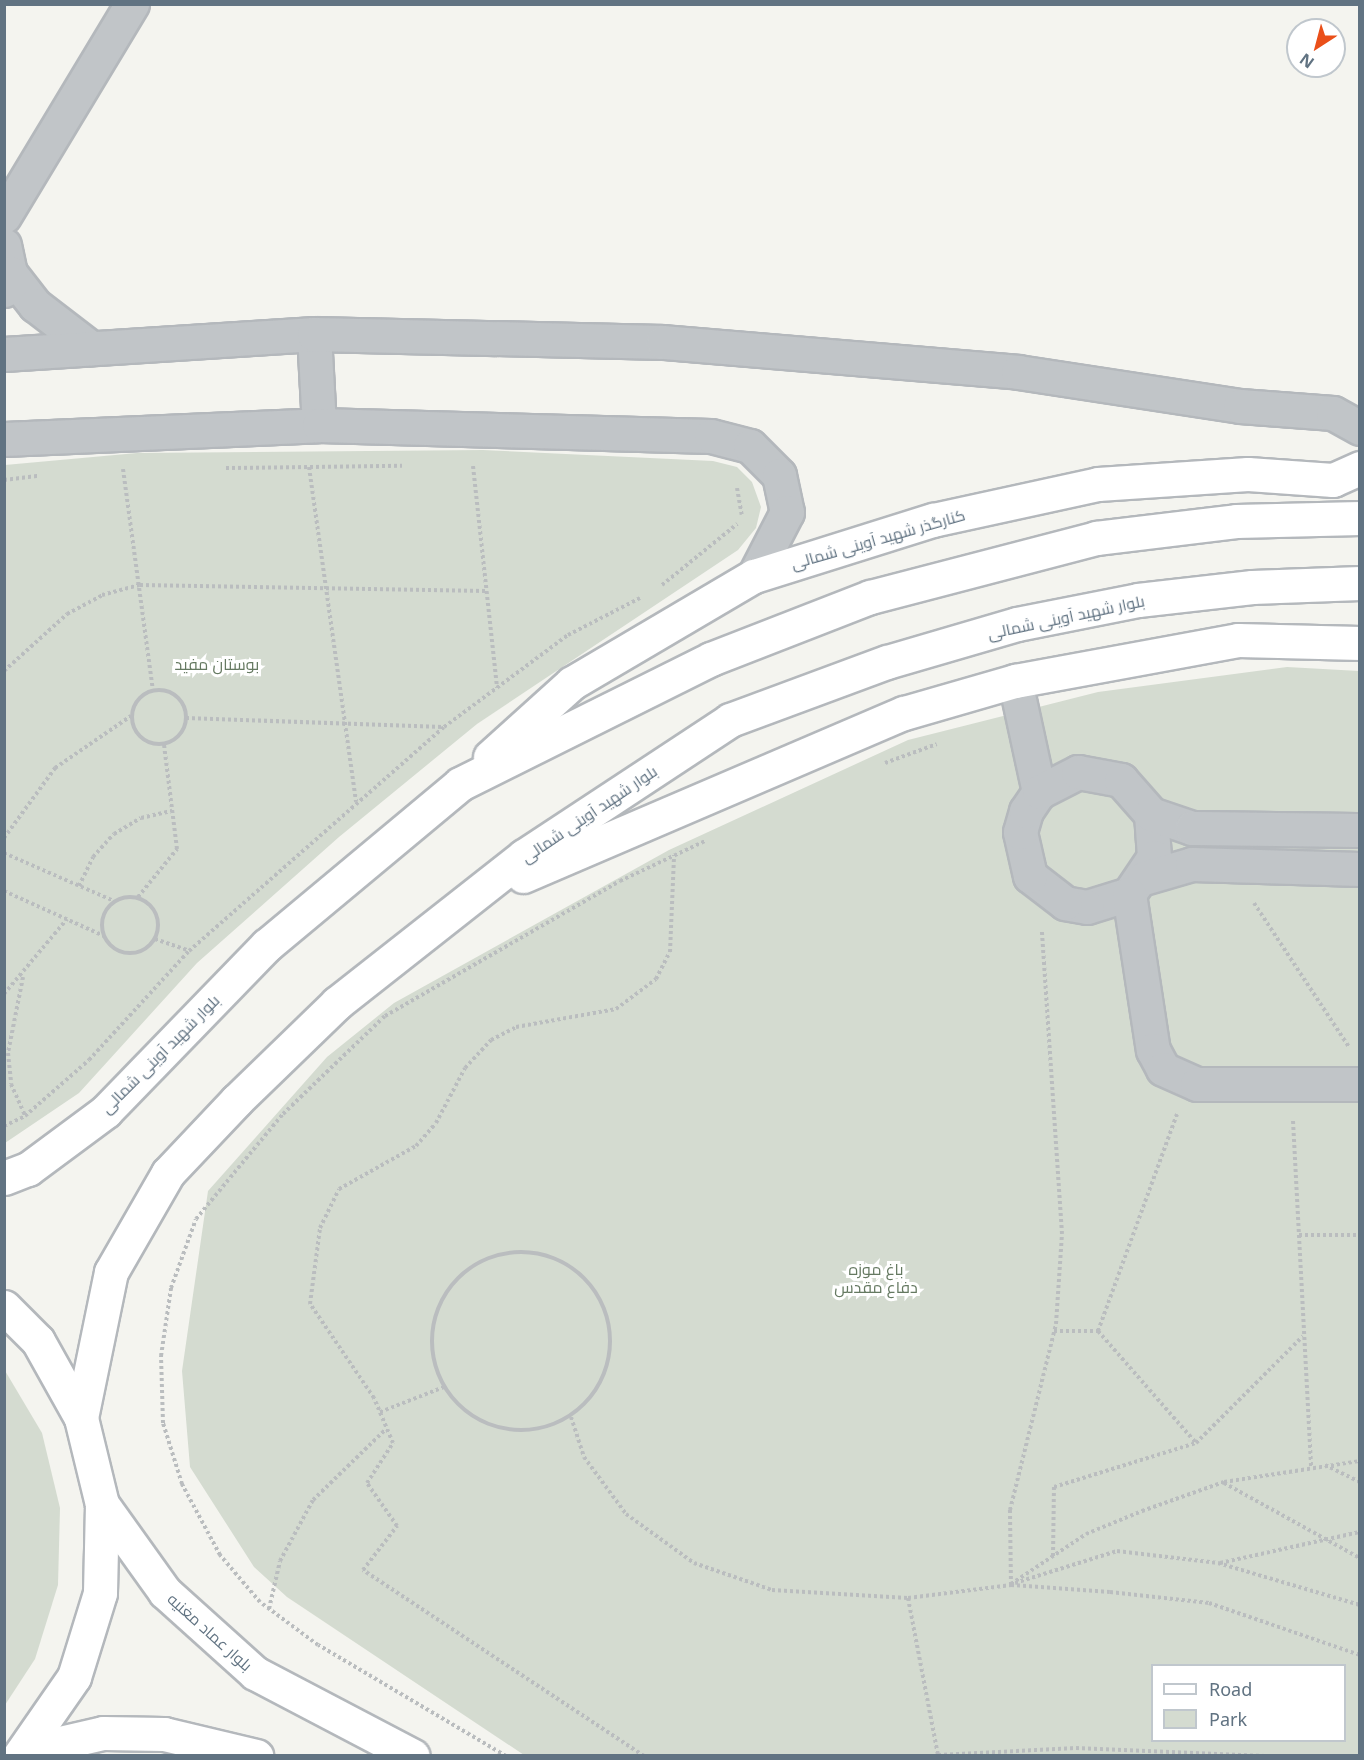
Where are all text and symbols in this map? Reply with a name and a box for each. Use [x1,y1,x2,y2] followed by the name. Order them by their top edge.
[1286,18,1346,78] north arrow
[1295,48,1318,74] text: N
[789,505,967,573] street label: کنارگذر شهید آوینی شمالی
[986,591,1146,643] street label: بلوار شهید آوینی شمالی
[175,654,259,674] park label: بوستان مفید
[517,761,661,867] street label: بلوار شهید آوینی شمالی
[97,991,223,1117] street label: بلوار شهید آوینی شمالی
[834,1259,918,1297] park label: باغ موزه دفاع مقدس
[164,1589,256,1675] street label: بلوار عماد مغنیه
[1151,1664,1346,1742] legend
[1209,1677,1252,1701] text: Road
[1209,1707,1247,1731] text: Park

